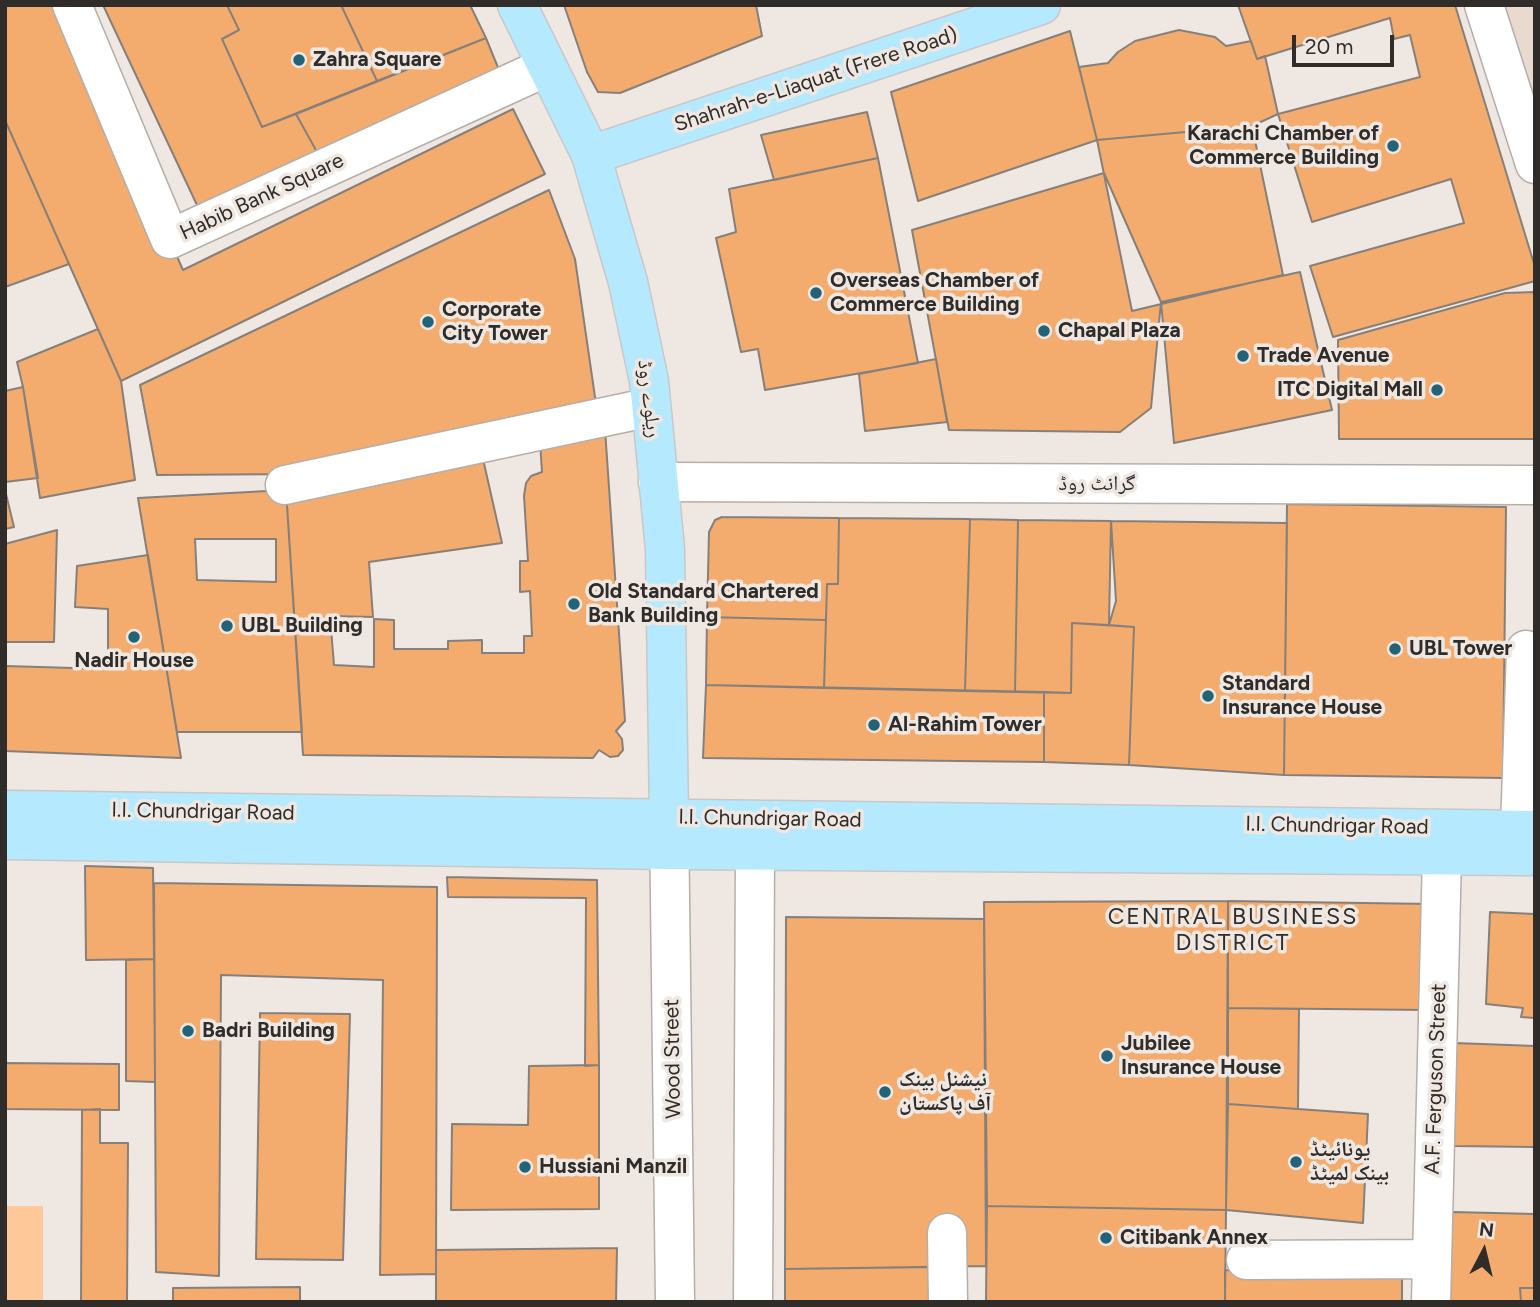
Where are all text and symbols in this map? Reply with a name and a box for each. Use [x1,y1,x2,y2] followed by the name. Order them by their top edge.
[1295,21,1396,65] scale bar
[671,22,961,138] street label: Shahrah-e-Liaquat (Frere Road)
[1305,34,1353,59] text: 20 m
[313,47,441,73] place label: Zahra Square
[291,52,307,68] marker: Zahra Square
[1187,121,1379,171] place label: Karachi Chamber of Commerce Building
[1385,138,1401,154] marker: Karachi Chamber of Commerce Building
[176,148,348,246] street label: Habib Bank Square
[830,268,1039,318] place label: Overseas Chamber of Commerce Building
[808,285,824,301] marker: Overseas Chamber of Commerce Building
[442,297,548,347] place label: Corporate City Tower
[420,314,436,330] marker: Corporate City Tower
[1058,318,1181,344] place label: Chapal Plaza
[1036,323,1052,339] marker: Chapal Plaza
[1257,343,1389,369] place label: Trade Avenue
[1235,348,1251,364] marker: Trade Avenue
[632,359,666,439] street label: ریلوے روڈ
[1277,377,1423,403] place label: ITC Digital Mall
[1429,382,1445,398] marker: ITC Digital Mall
[1059,471,1135,497] street label: گرانٹ روڈ
[588,579,819,629] place label: Old Standard Chartered Bank Building
[566,596,582,612] marker: Old Standard Chartered Bank Building
[241,613,363,639] place label: UBL Building
[219,618,235,634] marker: UBL Building
[126,629,142,645] marker: Nadir House
[1409,636,1512,662] place label: UBL Tower
[1387,641,1403,657] marker: UBL Tower
[74,648,194,674] place label: Nadir House
[1222,671,1382,721] place label: Standard Insurance House
[1200,688,1216,704] marker: Standard Insurance House
[888,712,1042,738] place label: Al-Rahim Tower
[866,717,882,733] marker: Al-Rahim Tower
[111,798,295,826] street label: I.I. Chundrigar Road
[678,805,862,833] street label: I.I. Chundrigar Road
[1245,812,1429,840] street label: I.I. Chundrigar Road
[1110,903,1356,957] district label: CENTRAL BUSINESS DISTRICT
[1420,983,1452,1175] street label: A.F. Ferguson Street
[659,999,687,1119] street label: Wood Street
[202,1018,335,1044] place label: Badri Building
[180,1023,196,1039] marker: Badri Building
[1121,1031,1281,1081] place label: Jubilee Insurance House
[1099,1048,1115,1064] marker: Jubilee Insurance House
[899,1067,991,1117] place label: نیشنل بینک آف پاکستان
[877,1084,893,1100] marker: نیشنل بینک آف پاکستان
[1310,1137,1389,1187] place label: یونائیٹڈ بینک لمیٹڈ
[539,1154,687,1180] place label: Hussiani Manzil
[1288,1154,1304,1170] marker: یونائیٹڈ بینک لمیٹڈ
[517,1159,533,1175] marker: Hussiani Manzil
[1449,1216,1519,1286] north arrow
[1478,1217,1495,1242] text: N
[1120,1225,1268,1251] place label: Citibank Annex
[1098,1230,1114,1246] marker: Citibank Annex

